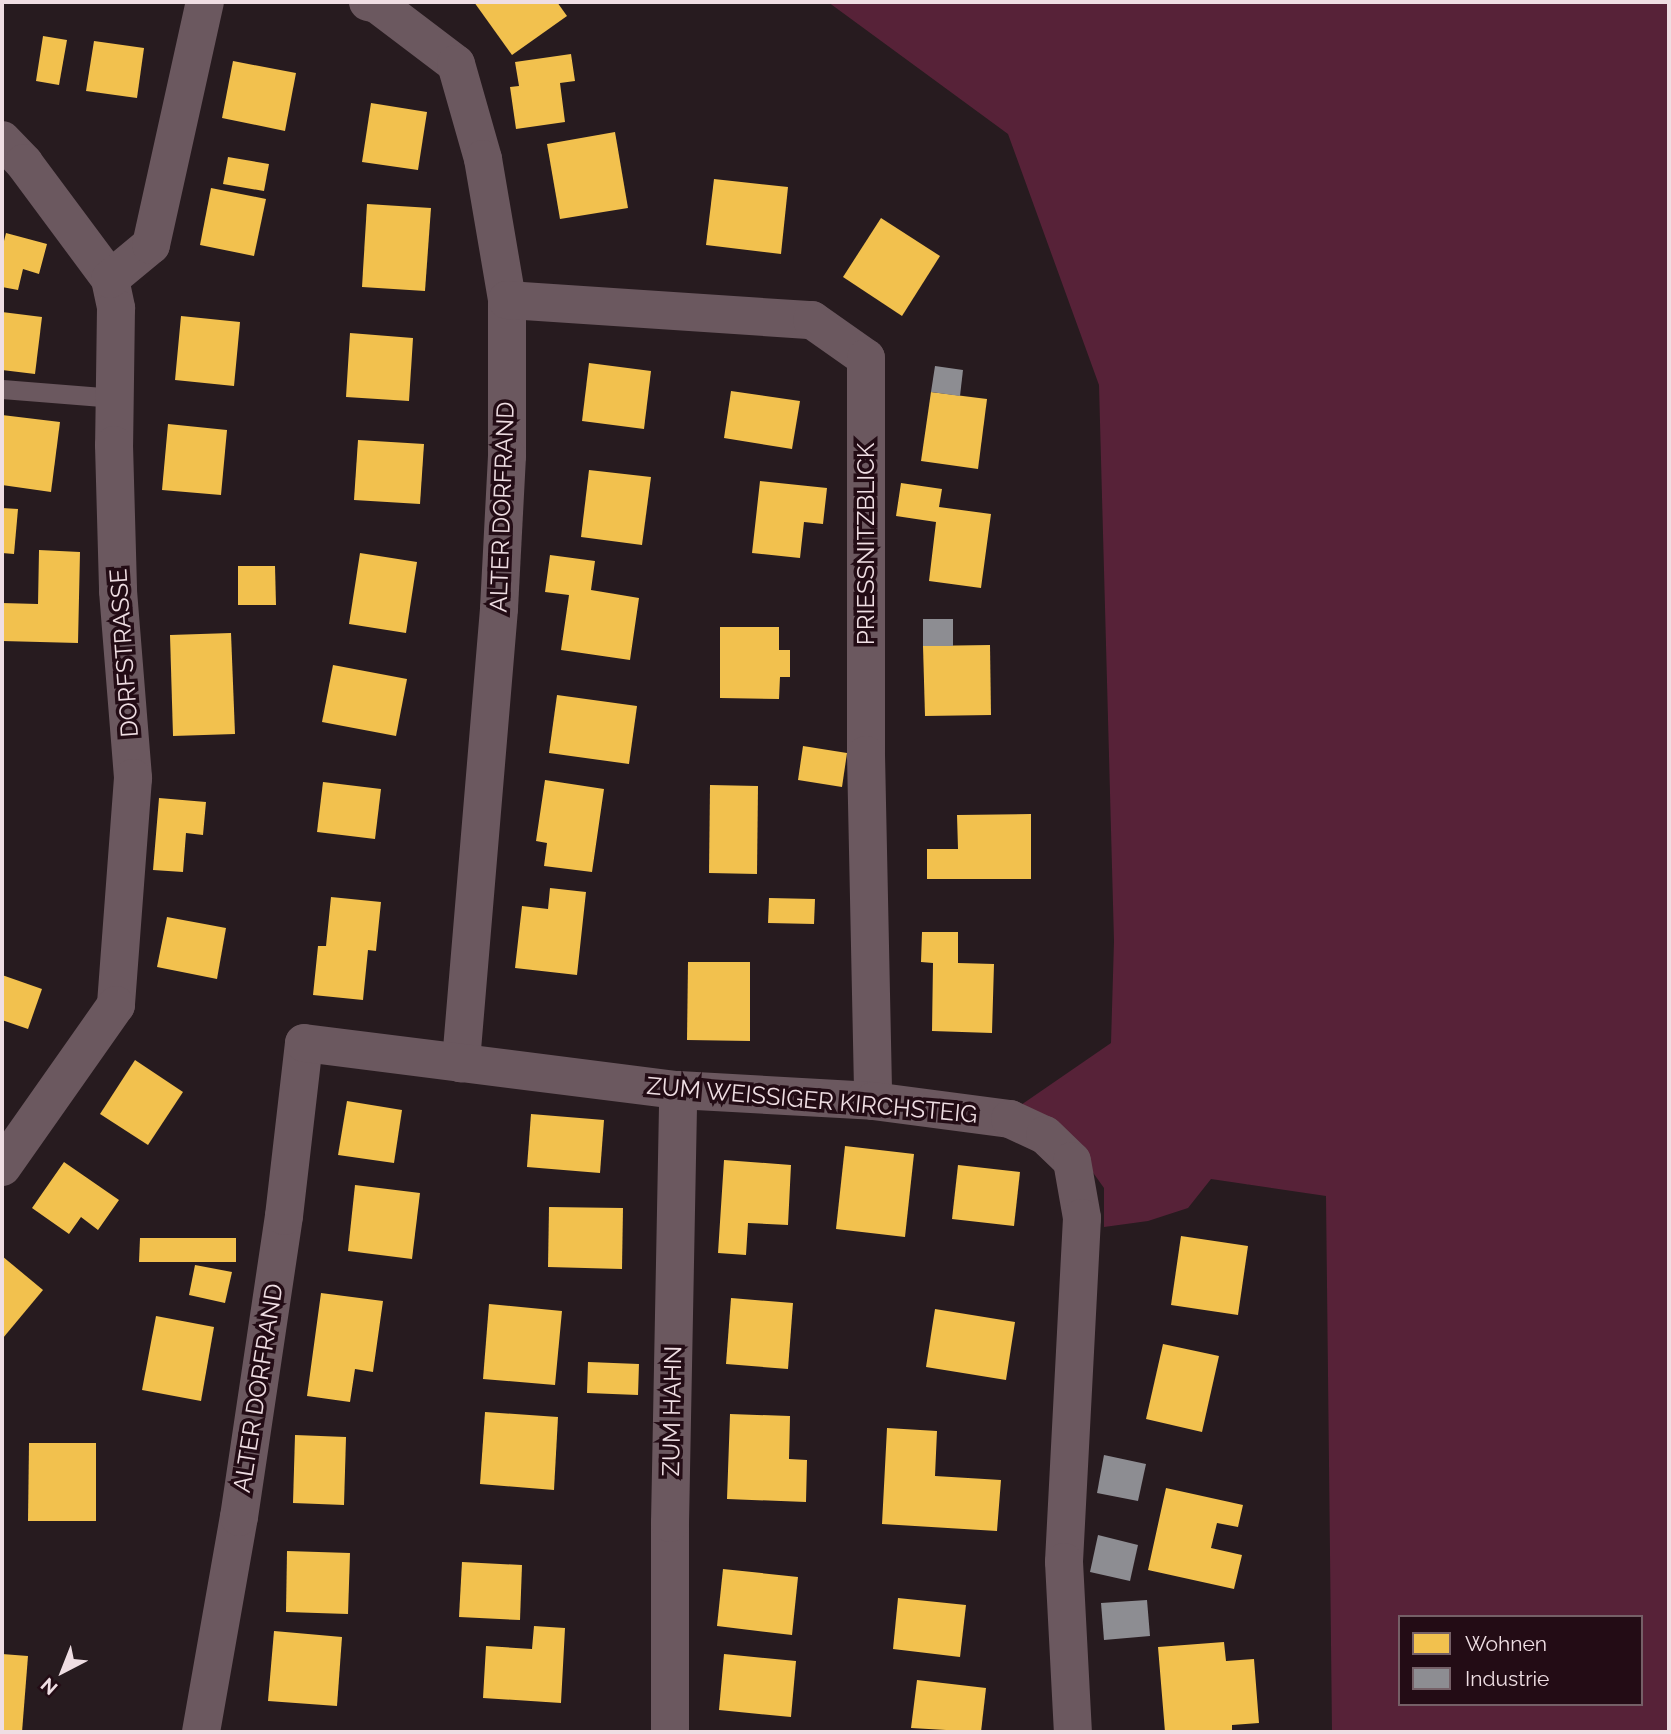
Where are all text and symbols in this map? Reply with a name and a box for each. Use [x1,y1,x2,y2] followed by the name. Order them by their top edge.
[484,401,520,613] street label: ALTER DORFRAND
[852,443,880,645] street label: PRIESSNITZBLICK
[104,568,144,738] street label: DORFSTRASSE
[645,1071,979,1129] street label: ZUM WEISSIGER KIRCHSTEIG
[227,1282,289,1494] street label: ALTER DORFRAND
[656,1345,688,1477] street label: ZUM HAHN
[1398,1615,1643,1706] legend
[1465,1631,1547,1656] text: Wohnen
[28,1636,98,1706] north arrow
[1465,1666,1549,1691] text: Industrie
[36,1674,62,1700] text: N

